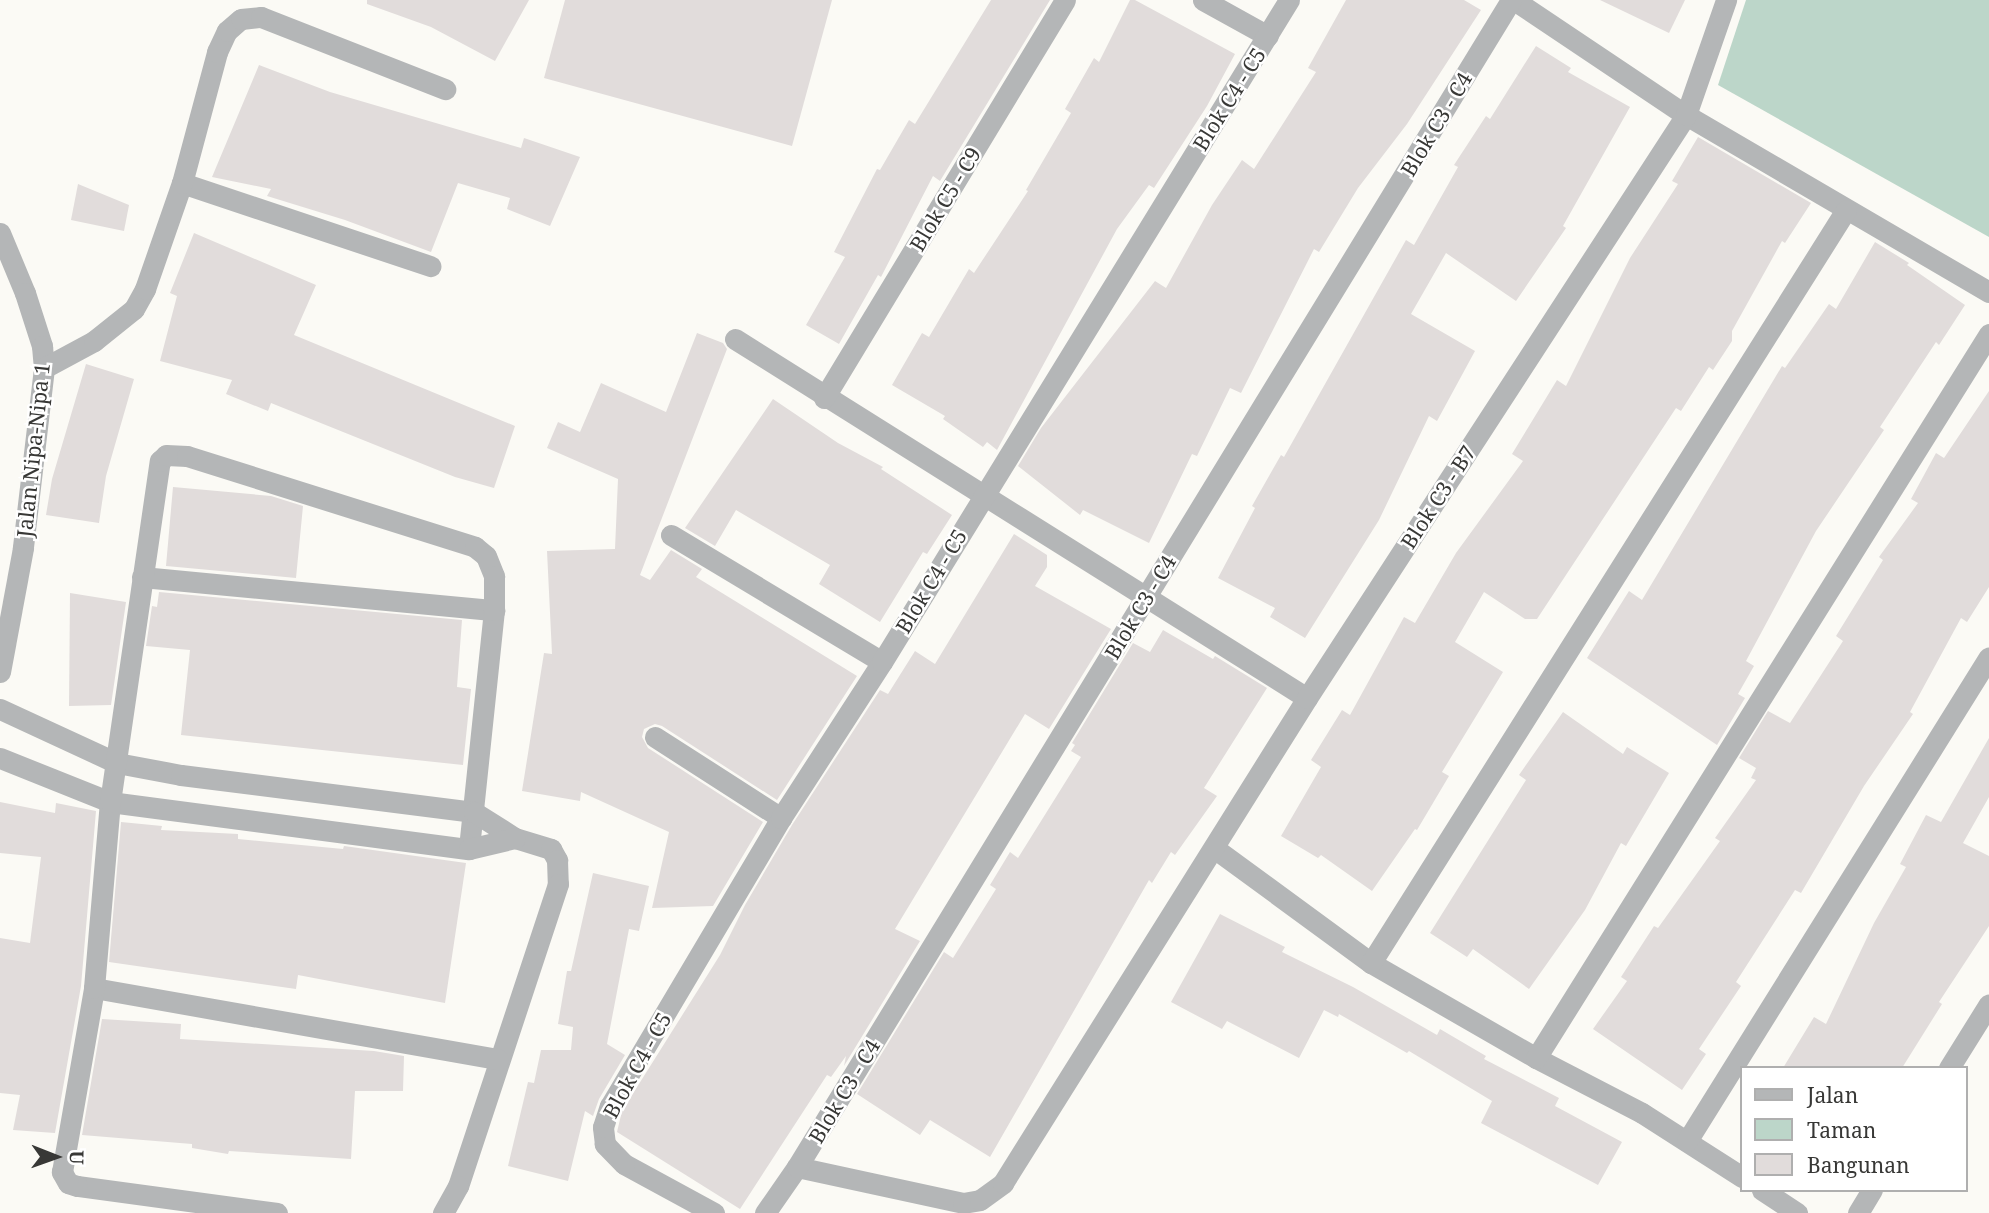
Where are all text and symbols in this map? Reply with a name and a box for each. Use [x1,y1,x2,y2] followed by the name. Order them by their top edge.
[1187,43,1271,155] street label: Blok C4 - C5
[1395,67,1477,181] street label: Blok C3 - C4
[904,142,986,256] street label: Blok C5 - C9
[11,362,55,538] street label: Jalan Nipa-Nipa 1
[1395,441,1481,553] street label: Blok C3 - B7
[890,524,972,638] street label: Blok C4 - C5
[1099,550,1181,664] street label: Blok C3 - C4
[598,1008,676,1122] street label: Blok C4 - C5
[803,1034,885,1148] street label: Blok C3 - C4
[1741,1066,1968,1192] legend
[1807,1081,1858,1109] text: Jalan
[1807,1116,1876,1144] text: Taman
[21,1122,91,1192] north arrow
[64,1150,90,1165] text: U
[1807,1151,1910,1179] text: Bangunan

